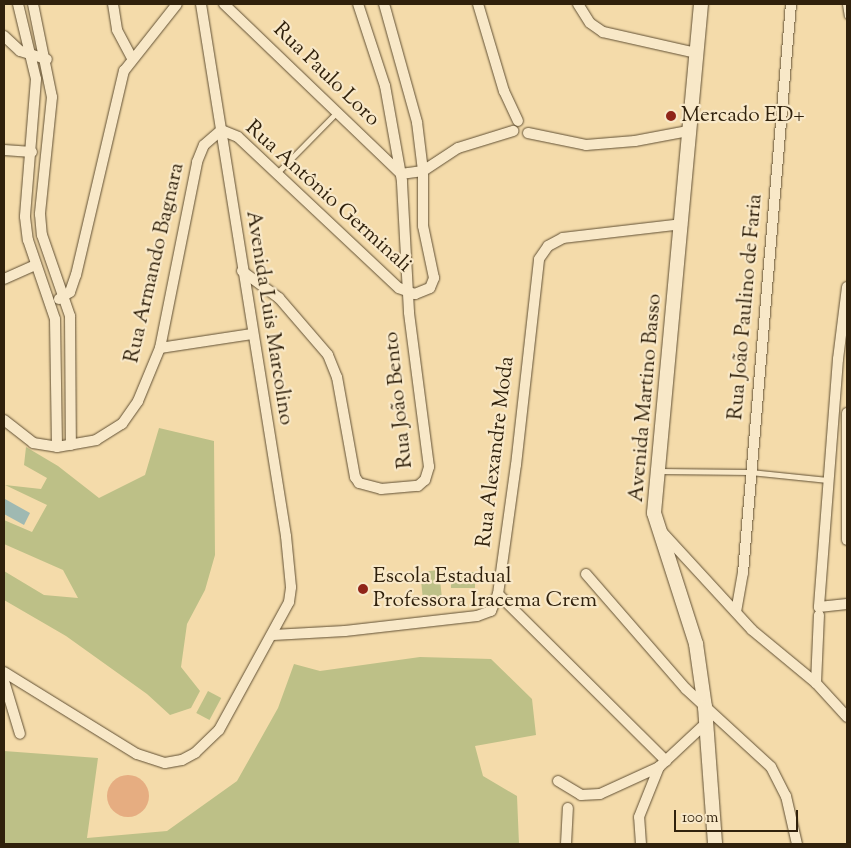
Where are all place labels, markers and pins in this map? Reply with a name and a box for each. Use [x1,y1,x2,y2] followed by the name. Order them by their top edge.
[681,103,805,129] place label: Mercado ED+
[665,110,677,122] marker: Mercado ED+
[373,564,597,614] place label: Escola Estadual Professora Iracema Crem
[357,583,369,595] marker: Escola Estadual Professora Iracema Crem

